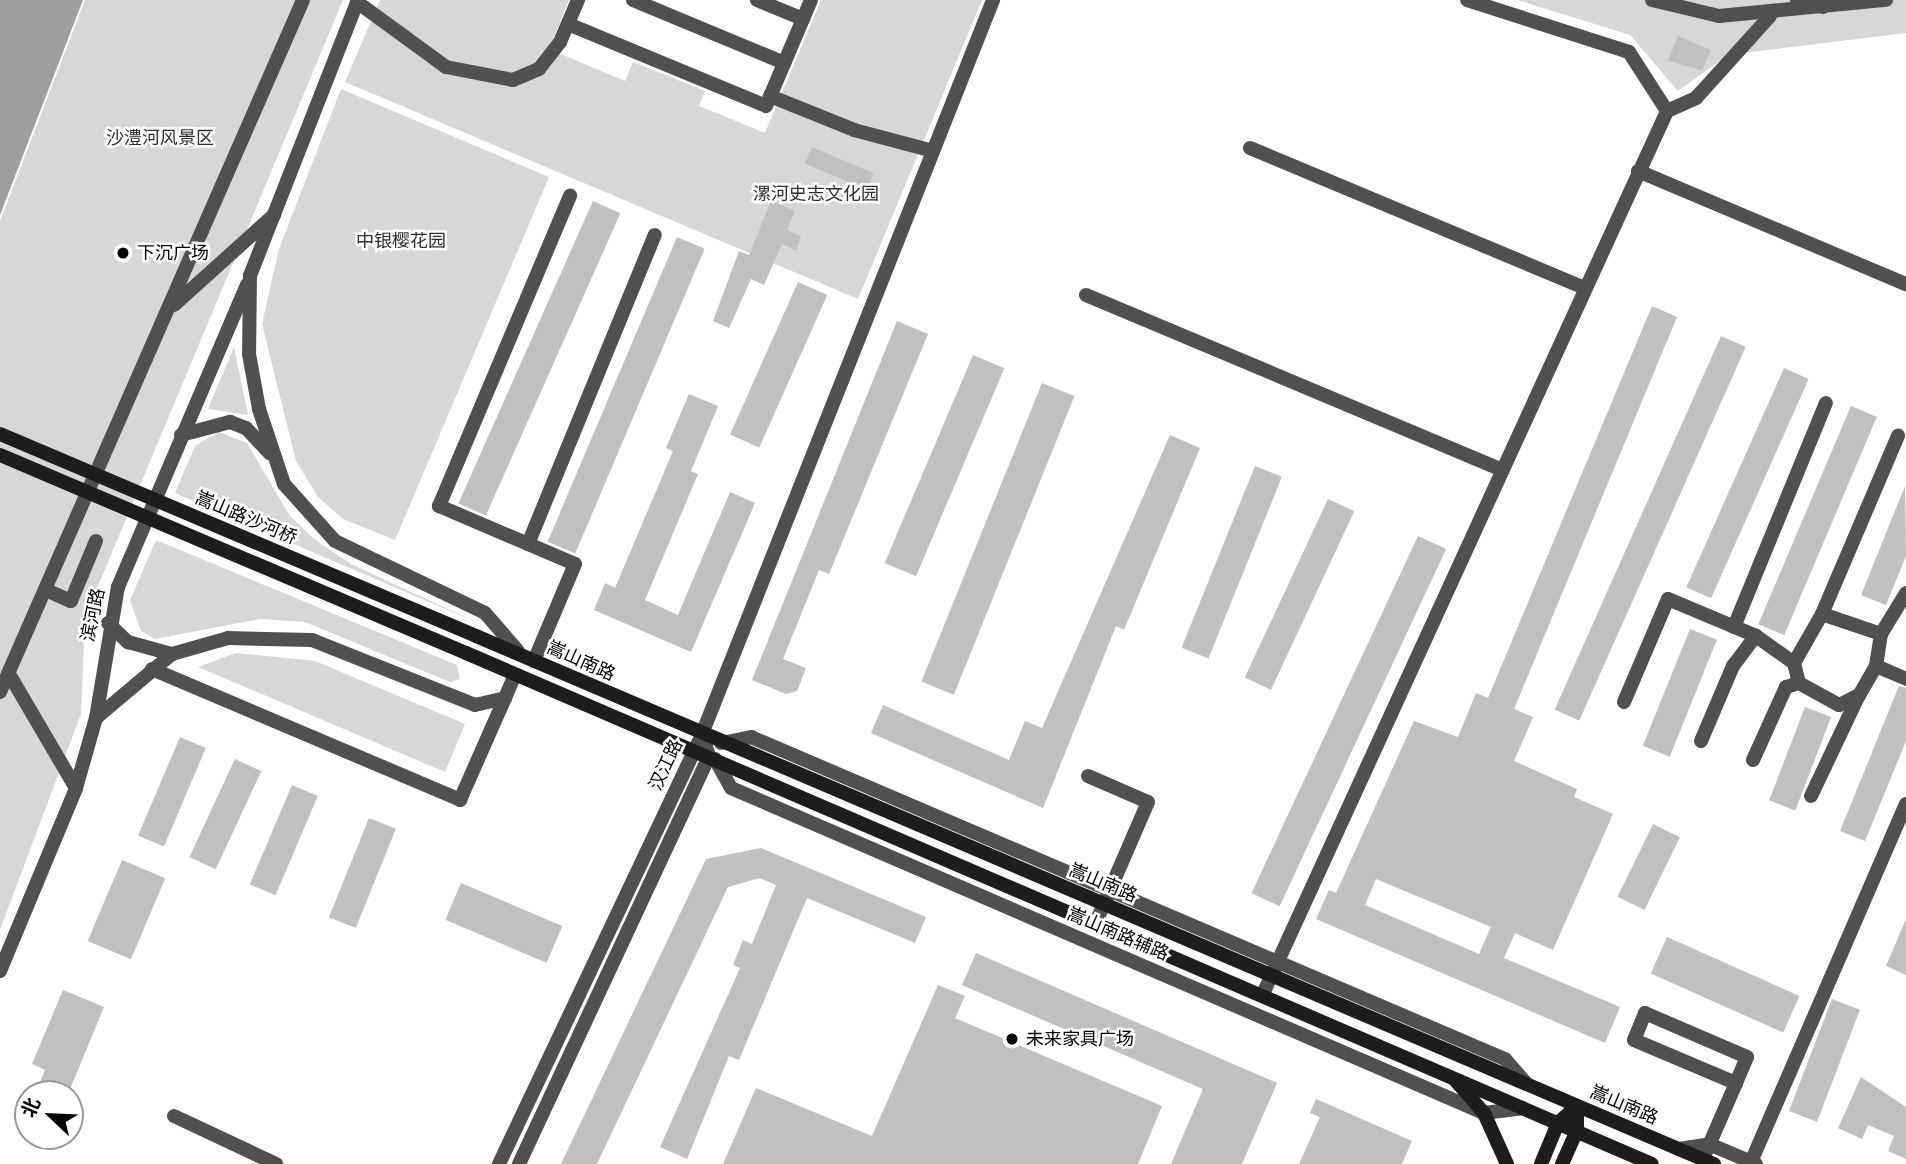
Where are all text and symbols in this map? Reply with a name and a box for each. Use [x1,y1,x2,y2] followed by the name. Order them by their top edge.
[106,127,214,149] park label: 沙澧河风景区
[753,183,879,205] park label: 漯河史志文化园
[356,230,446,252] park label: 中银樱花园
[137,242,209,264] place label: 下沉广场
[115,245,131,261] marker: 下沉广场
[192,487,300,549] street label: 嵩山路沙河桥
[77,586,109,644] street label: 滨河路
[544,636,618,686] street label: 嵩山南路
[645,736,687,794] street label: 汉江路
[1066,859,1140,907] street label: 嵩山南路
[1064,903,1172,965] street label: 嵩山南路辅路
[1026,1028,1134,1050] place label: 未来家具广场
[1004,1031,1020,1047] marker: 未来家具广场
[14,1080,84,1150] north arrow
[1587,1081,1661,1129] street label: 嵩山南路
[17,1094,45,1121] text: 北

